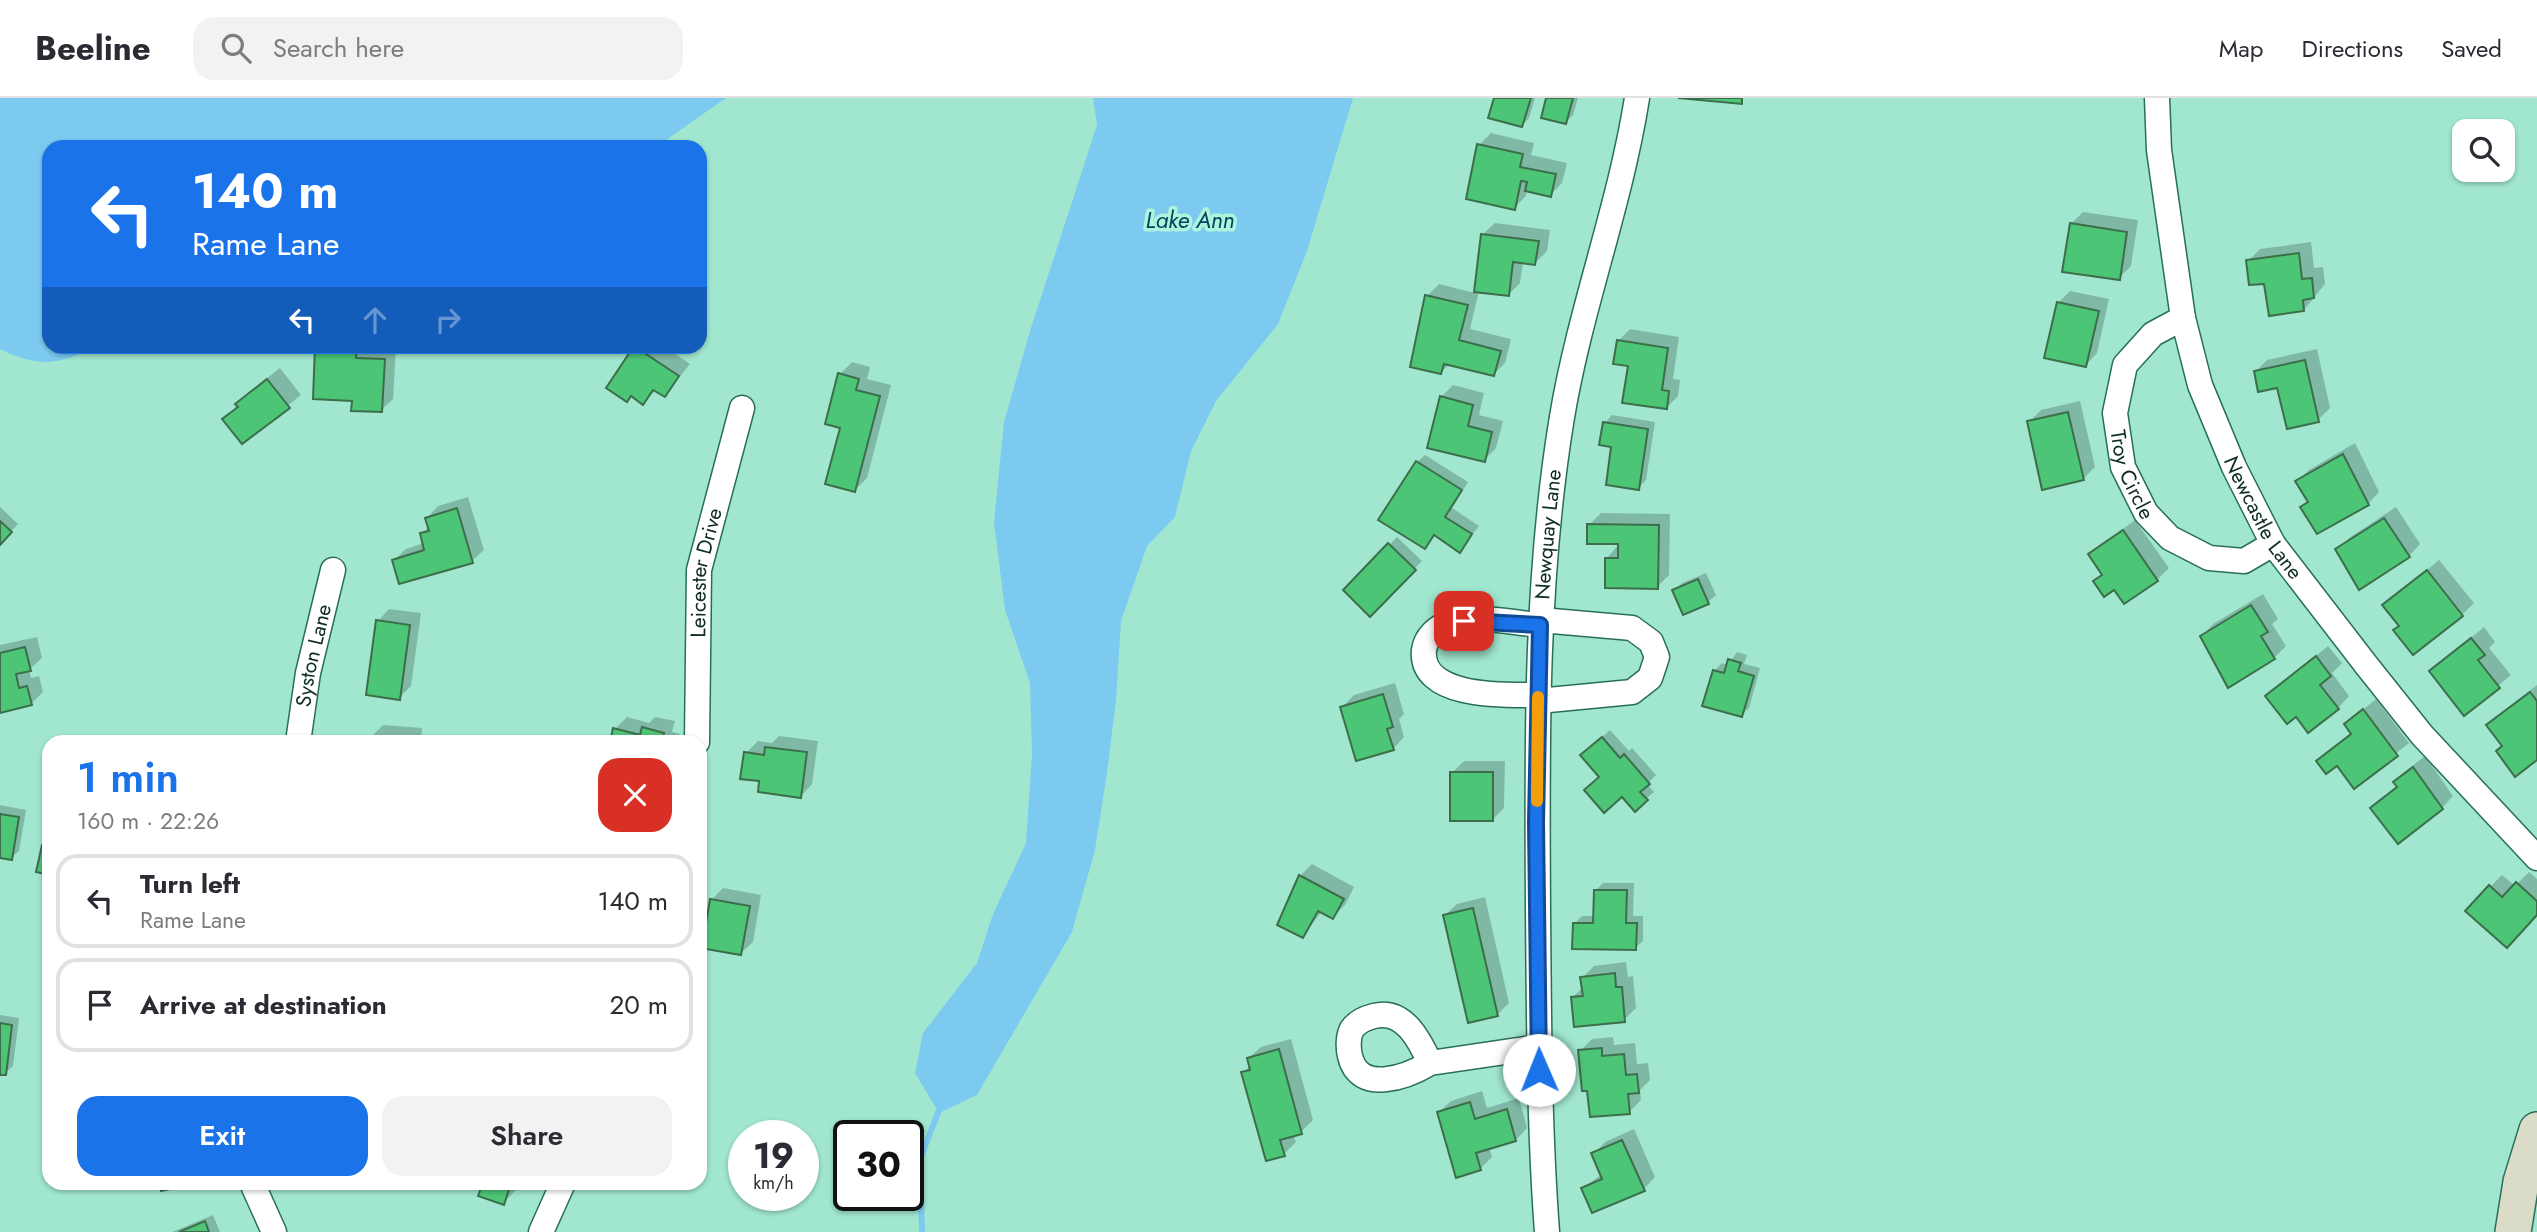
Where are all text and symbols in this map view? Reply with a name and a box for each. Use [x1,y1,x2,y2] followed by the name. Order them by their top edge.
[193,17,683,80] search box
[35,25,151,72] text: Beeline
[217,29,255,67] icon: search
[273,29,404,67] text: Search here
[2219,31,2264,66] text: Map
[2302,31,2403,66] text: Directions
[2441,31,2502,66] text: Saved
[2452,119,2515,182] map controls
[2452,119,2515,182] button: search
[192,156,338,226] text: 140 m
[77,168,168,259] icon: left
[1146,203,1234,237] water label: Lake Ann
[192,221,339,267] text: Rame Lane
[283,301,321,339] icon: left
[356,301,394,339] icon: ahead
[429,301,467,339] icon: right
[2103,428,2162,525] street label: Troy Circle
[2216,452,2310,586] street label: Newcastle Lane
[1527,467,1569,601] street label: Newquay Lane
[683,505,730,638] street label: Leicester Drive
[1434,591,1494,651] pin
[288,601,339,709] street label: Syston Lane
[1445,602,1483,640] icon: arrive
[77,747,179,808] text: 1 min
[598,758,672,832] button: close
[77,804,219,838] text: 160 m · 22:26
[140,865,240,903] text: Turn left
[81,882,119,920] icon: left
[597,882,668,920] text: 140 m
[140,903,246,937] text: Rame Lane
[81,986,119,1024] icon: arrive
[140,986,387,1024] text: Arrive at destination
[610,986,668,1024] text: 20 m
[1502,1033,1576,1107] position arrow
[77,1096,368,1176] button: Exit
[382,1096,672,1176] button: Share
[833,1120,924,1211] speed limit sign: 30
[753,1131,794,1181] text: 19
[753,1170,794,1196] text: km/h

